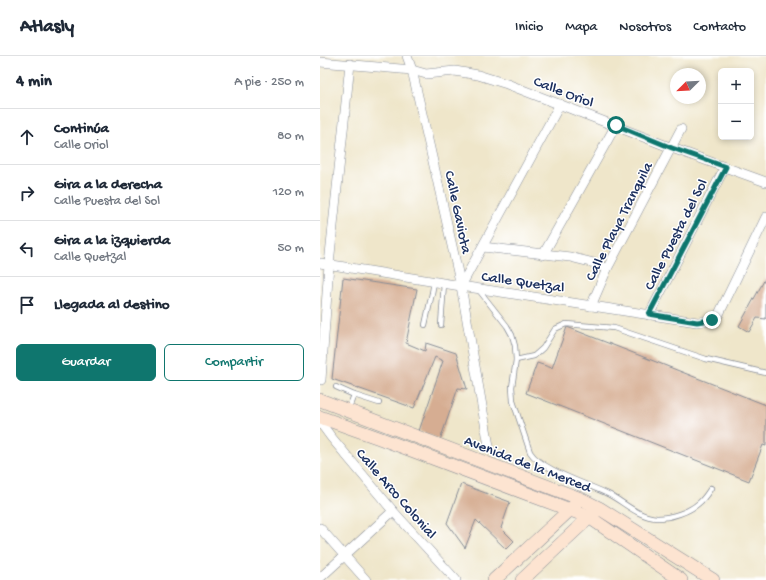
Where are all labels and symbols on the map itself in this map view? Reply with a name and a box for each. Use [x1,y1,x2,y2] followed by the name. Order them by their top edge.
[670,68,706,104] north arrow
[531,73,596,113] street label: Calle Oriol
[607,116,625,134] route start
[582,159,658,284] street label: Calle Playa Tranquila
[439,169,475,256] street label: Calle Gaviota
[641,176,713,294] street label: Calle Puesta del Sol
[480,268,565,298] street label: Calle Quetzal
[703,311,721,329] route end
[461,432,594,498] street label: Avenida de la Merced
[351,445,440,543] street label: Calle Arco Colonial

